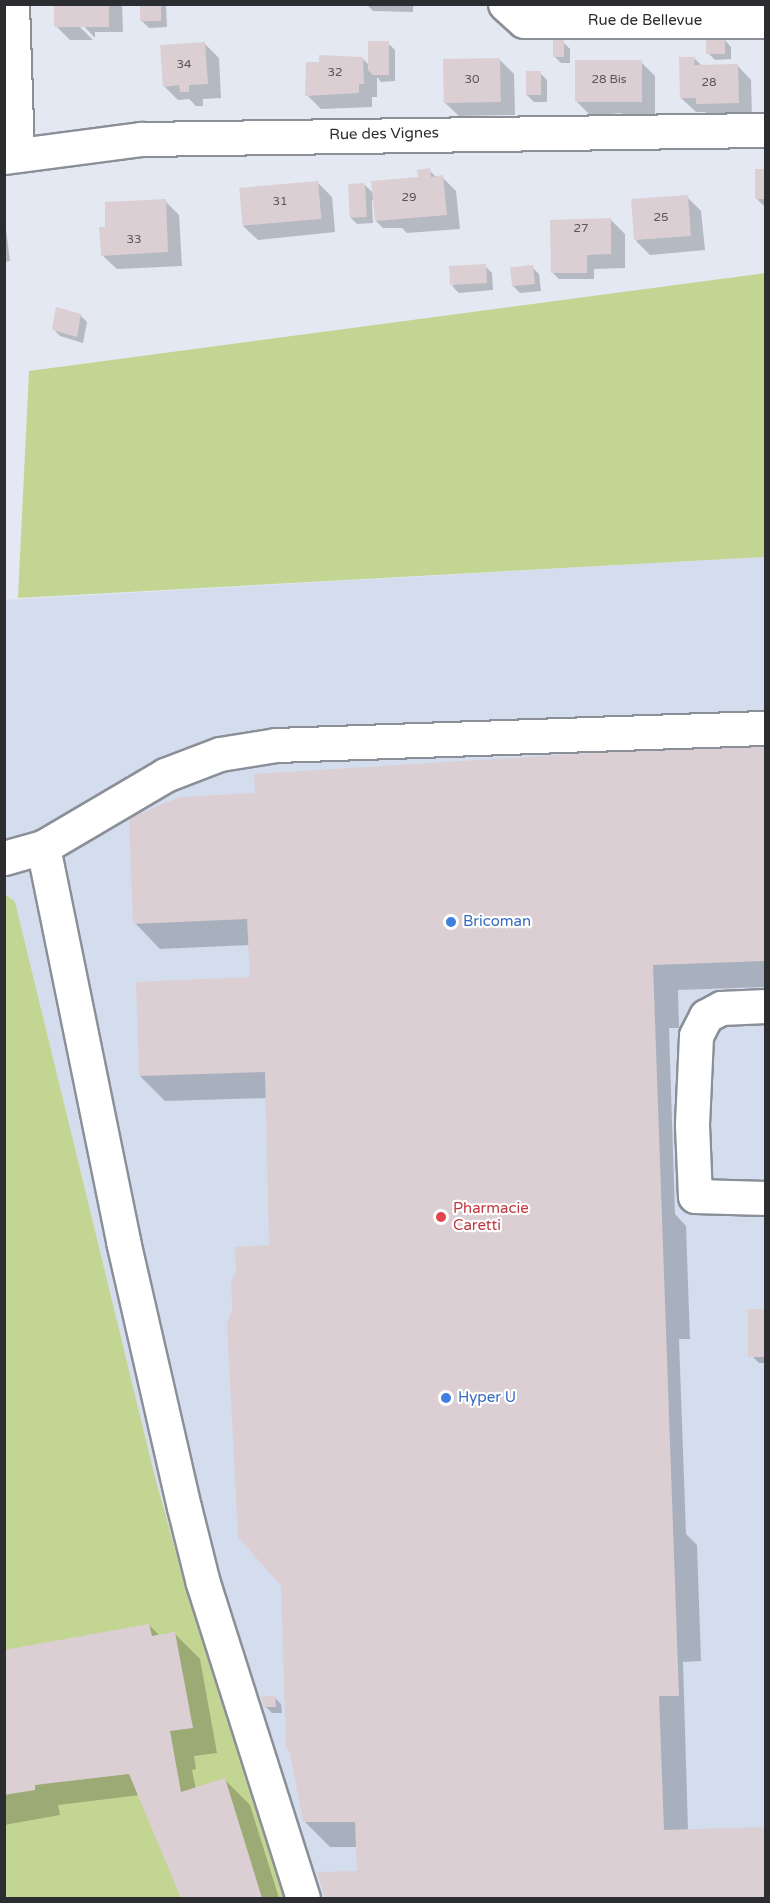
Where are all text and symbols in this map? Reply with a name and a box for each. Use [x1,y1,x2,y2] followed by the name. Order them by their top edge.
[588,12,702,30] street label: Rue de Bellevue
[176,58,192,72] house number: 34
[327,66,343,80] house number: 32
[464,73,480,87] house number: 30
[591,73,627,87] house number: 28 Bis
[701,76,717,90] house number: 28
[329,124,439,144] street label: Rue des Vignes
[401,191,417,205] house number: 29
[272,195,288,209] house number: 31
[653,211,669,225] house number: 25
[573,222,589,236] house number: 27
[126,233,142,247] house number: 33
[463,913,531,931] place label: Bricoman
[444,915,458,929] marker: Bricoman
[453,1199,529,1234] place label: Pharmacie Caretti
[434,1210,448,1224] marker: Pharmacie Caretti
[458,1389,516,1407] place label: Hyper U
[439,1391,453,1405] marker: Hyper U

